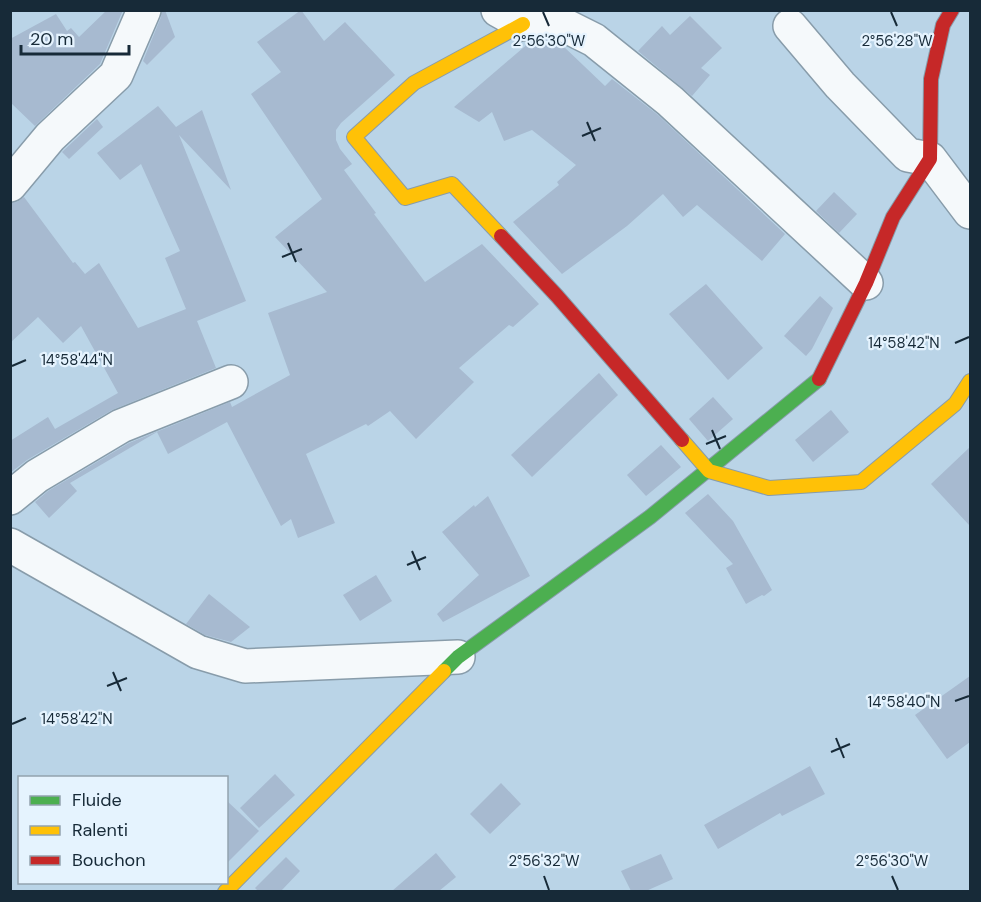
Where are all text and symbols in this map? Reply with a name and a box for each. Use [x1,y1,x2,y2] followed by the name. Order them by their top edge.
[21,18,129,56] scale bar
[30,27,73,51] text: 20 m
[513,31,586,51] text: 2°56'30"W
[861,31,933,51] text: 2°56'28"W
[868,333,940,353] text: 14°58'42"N
[41,350,113,370] text: 14°58'44"N
[868,692,940,712] text: 14°58'40"N
[41,709,113,729] text: 14°58'42"N
[18,776,228,884] legend
[72,788,122,812] text: Fluide
[72,818,128,842] text: Ralenti
[72,848,146,872] text: Bouchon
[508,851,580,871] text: 2°56'32"W
[856,851,929,871] text: 2°56'30"W

